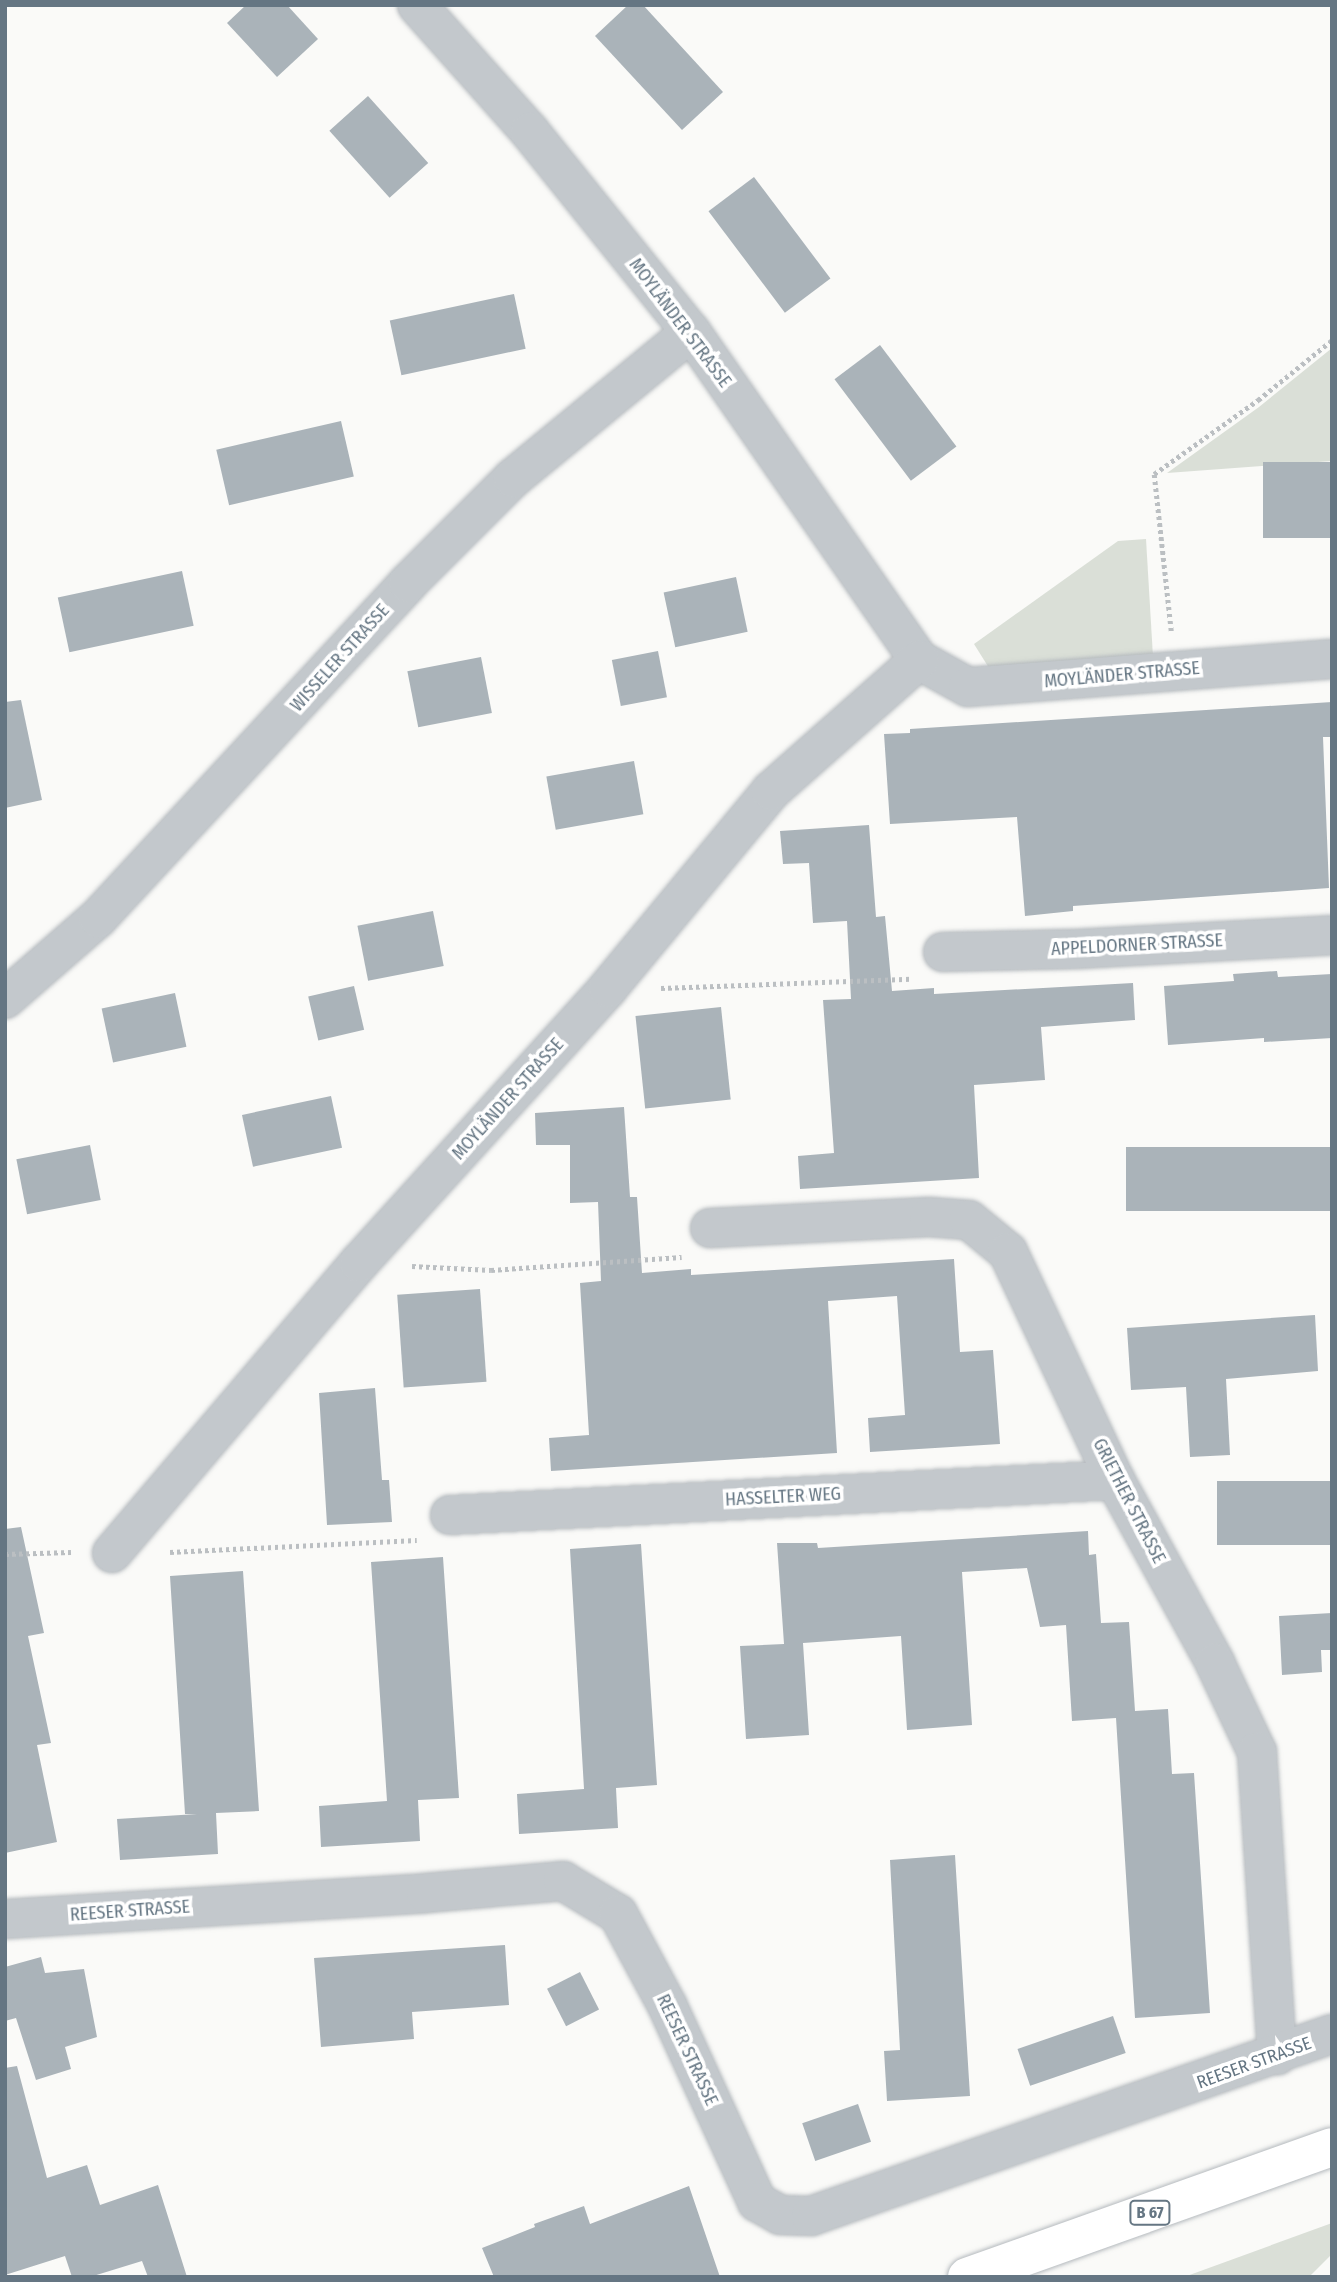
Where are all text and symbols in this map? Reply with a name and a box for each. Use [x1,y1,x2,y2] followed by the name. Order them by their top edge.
[624,254,736,392] street label: MOYLÄNDER STRASSE
[286,600,394,716] street label: WISSELER STRASSE
[1043,657,1201,693] street label: MOYLÄNDER STRASSE
[1051,930,1223,960] street label: APPELDORNER STRASSE
[448,1034,568,1164] street label: MOYLÄNDER STRASSE
[1088,1435,1170,1567] street label: GRIETHER STRASSE
[725,1483,841,1511] street label: HASSELTER WEG
[69,1896,191,1926] street label: REESER STRASSE
[652,1991,722,2109] street label: REESER STRASSE
[1194,2032,1314,2094] street label: REESER STRASSE
[1129,2200,1171,2226] road number: B 67

